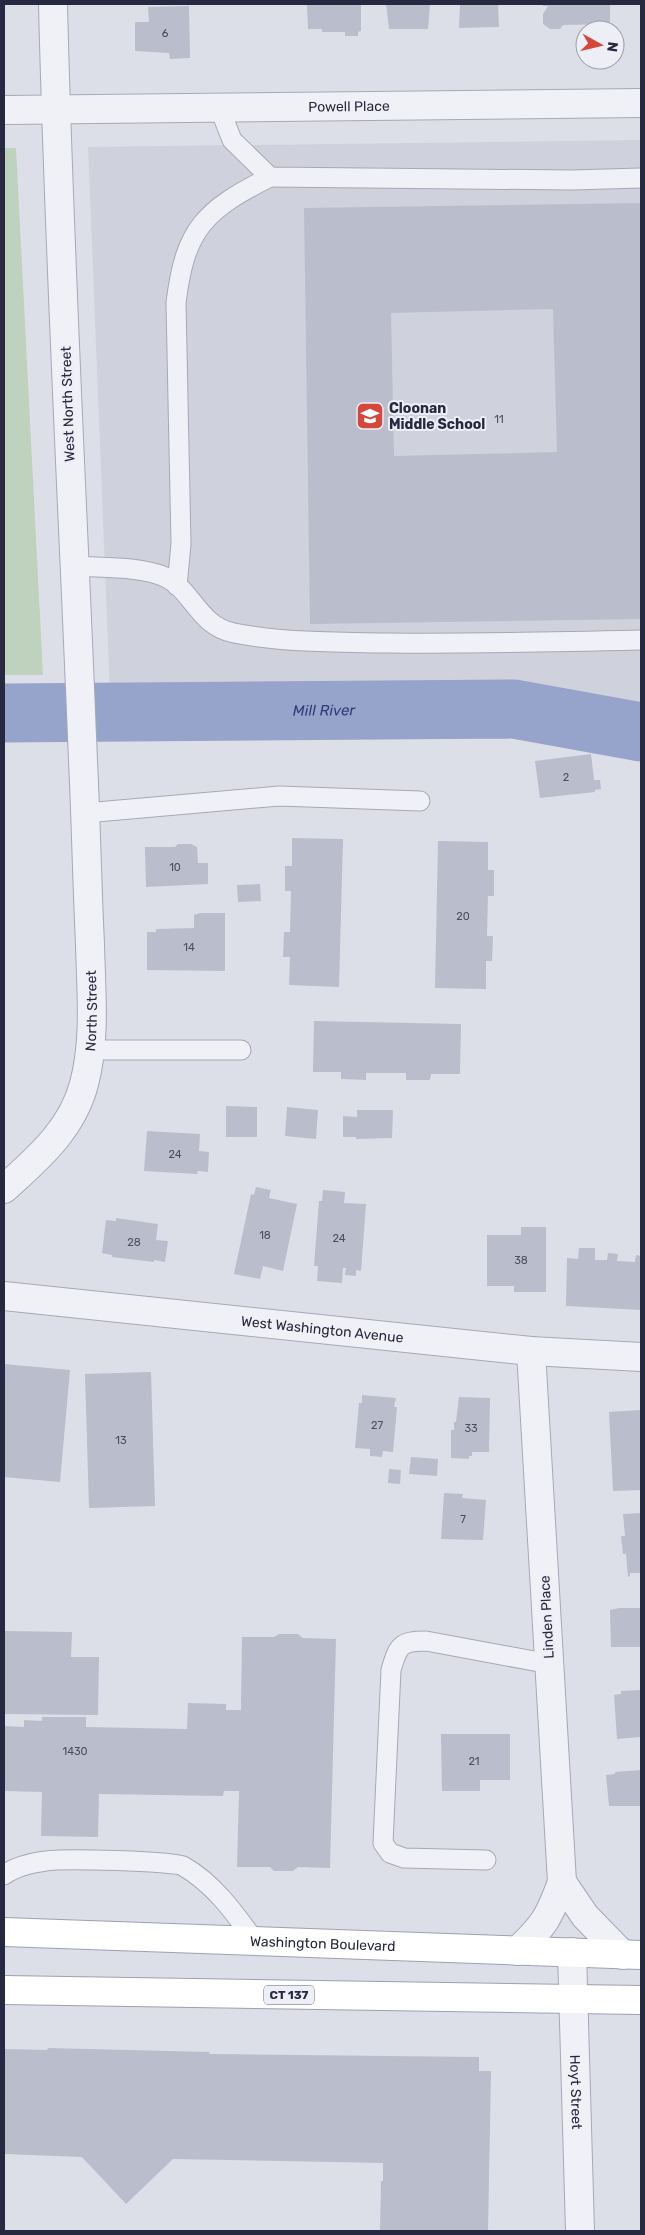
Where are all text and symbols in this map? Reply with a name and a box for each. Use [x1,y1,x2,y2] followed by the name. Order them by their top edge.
[575,20,625,70] north arrow
[162,27,169,40] house number: 6
[603,41,621,53] text: N
[308,97,390,115] street label: Powell Place
[57,345,79,462] street label: West North Street
[389,400,485,433] place label: Cloonan Middle School
[355,401,385,431] school or university icon: Cloonan Middle School
[494,413,504,426] house number: 11
[293,701,357,720] water label: Mill River
[563,771,569,784] house number: 2
[169,861,181,874] house number: 10
[456,910,470,923] house number: 20
[183,941,195,954] house number: 14
[82,969,100,1052] street label: North Street
[168,1148,182,1161] house number: 24
[259,1229,271,1242] house number: 18
[332,1232,346,1245] house number: 24
[127,1236,141,1249] house number: 28
[514,1254,528,1267] house number: 38
[240,1312,405,1346] street label: West Washington Avenue
[371,1419,383,1432] house number: 27
[464,1422,478,1435] house number: 33
[115,1434,127,1447] house number: 13
[460,1513,466,1526] house number: 7
[536,1575,558,1659] street label: Linden Place
[62,1745,88,1758] house number: 1430
[468,1755,480,1768] house number: 21
[250,1932,396,1955] street label: Washington Boulevard
[264,1986,314,2004] road number: CT 137
[566,2054,586,2130] street label: Hoyt Street

